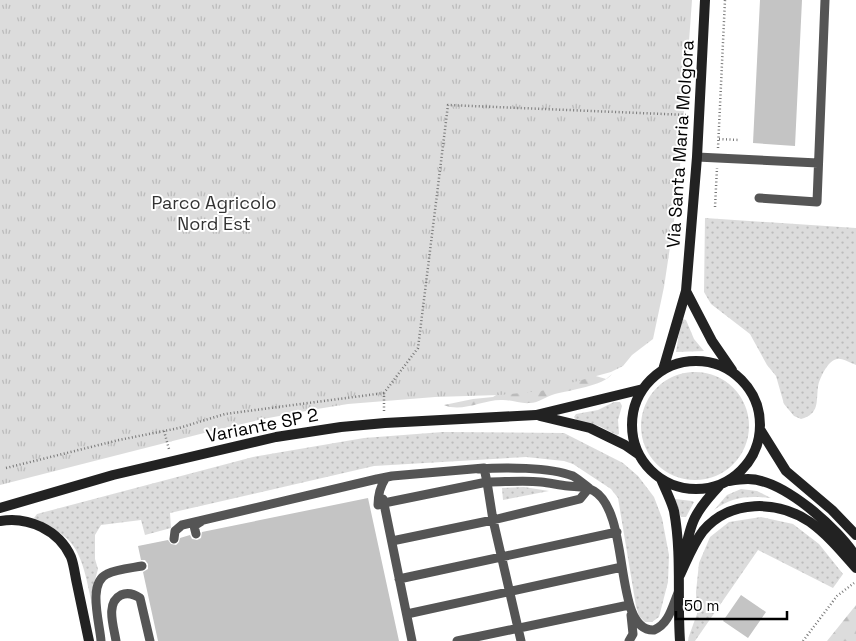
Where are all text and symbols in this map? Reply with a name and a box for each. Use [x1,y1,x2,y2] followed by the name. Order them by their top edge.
[661,39,699,249] street label: Via Santa Maria Molgora
[151,191,277,235] park label: Parco Agricolo Nord Est
[204,403,320,447] street label: Variante SP 2
[676,588,787,620] scale bar
[684,596,719,615] text: 50 m

